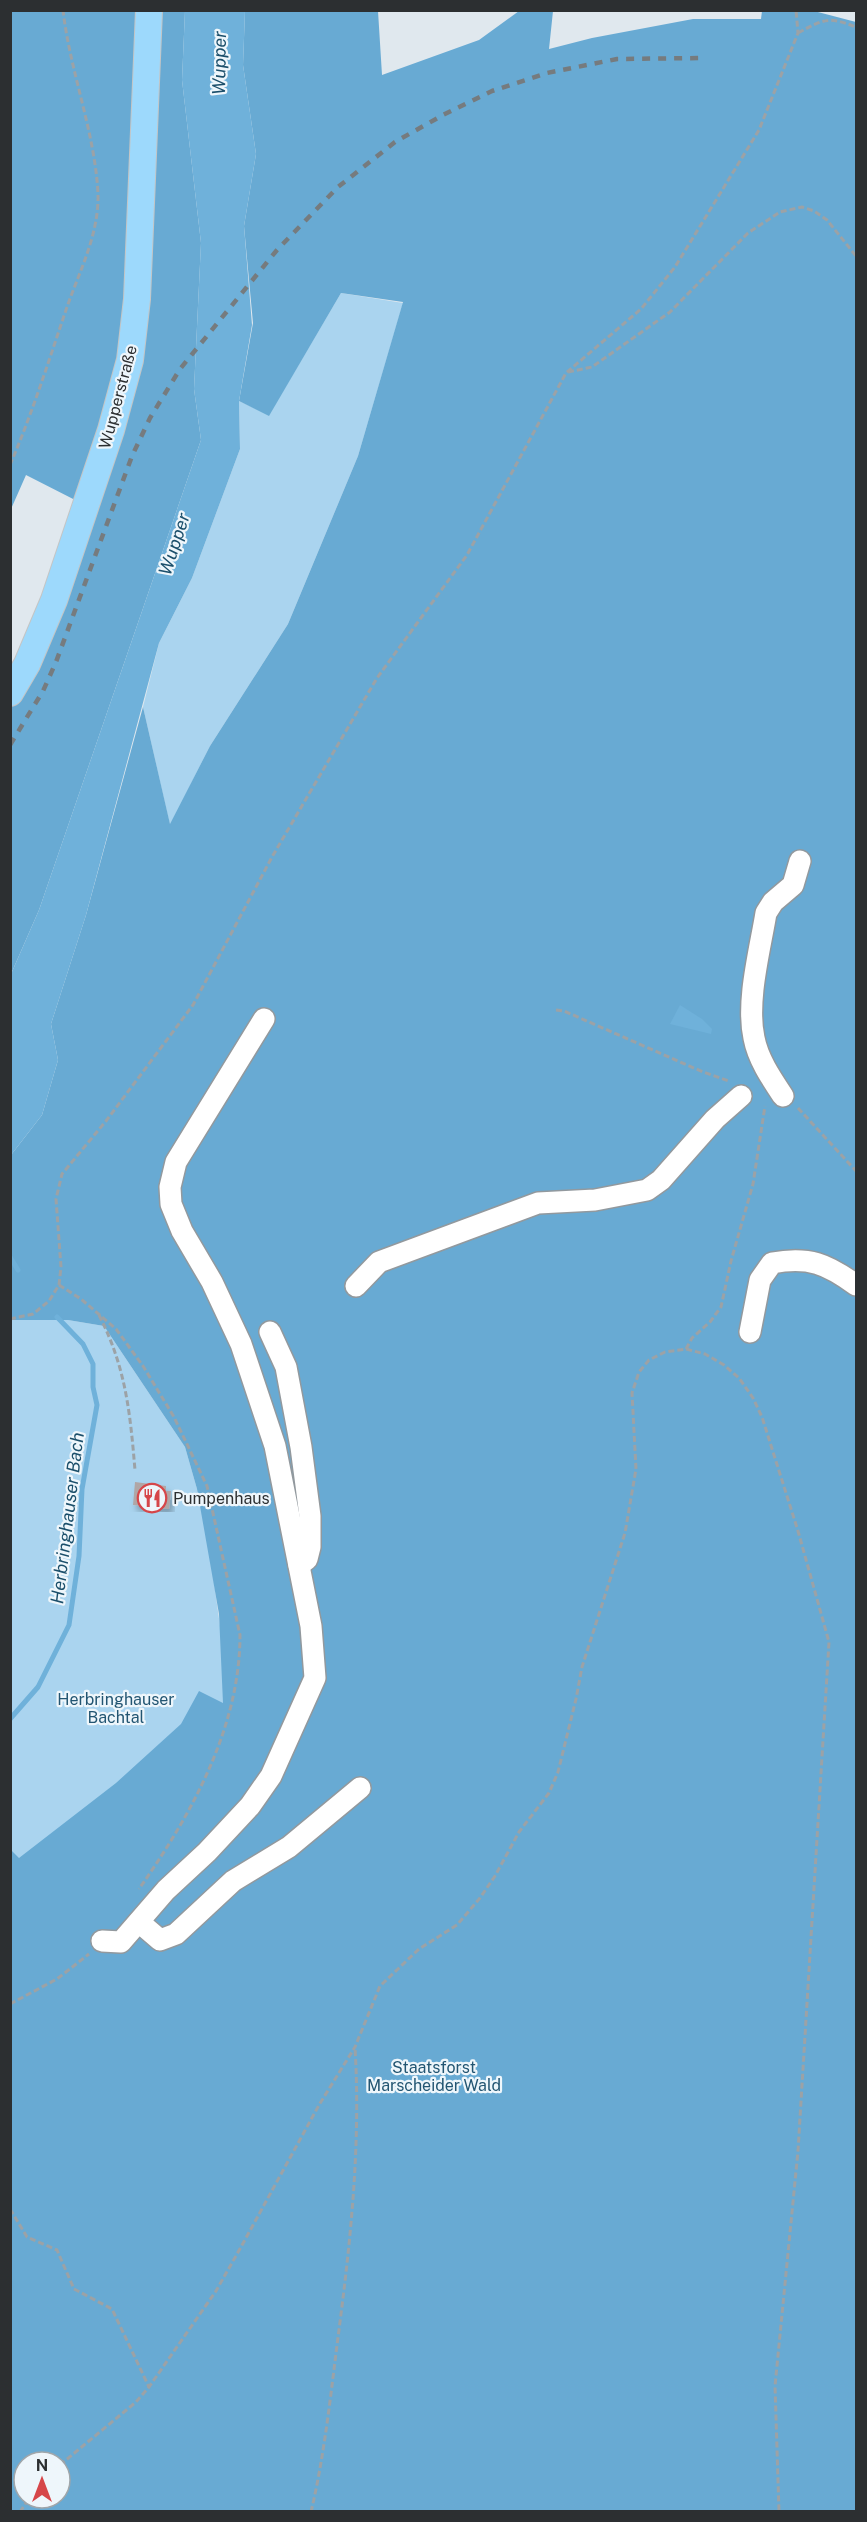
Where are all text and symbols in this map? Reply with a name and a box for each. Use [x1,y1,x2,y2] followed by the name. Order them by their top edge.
[208,31,230,95] water label: Wupper
[95,343,141,451] street label: Wupperstraße
[154,510,194,578] water label: Wupper
[46,1431,88,1605] water label: Herbringhauser Bach
[136,1482,168,1514] restaurant icon: Pumpenhaus
[173,1489,270,1508] place label: Pumpenhaus
[57,1690,175,1727] park label: Herbringhauser Bachtal
[367,2058,501,2095] park label: Staatsforst Marscheider Wald
[12,2450,72,2510] north arrow
[36,2456,48,2475] text: N

